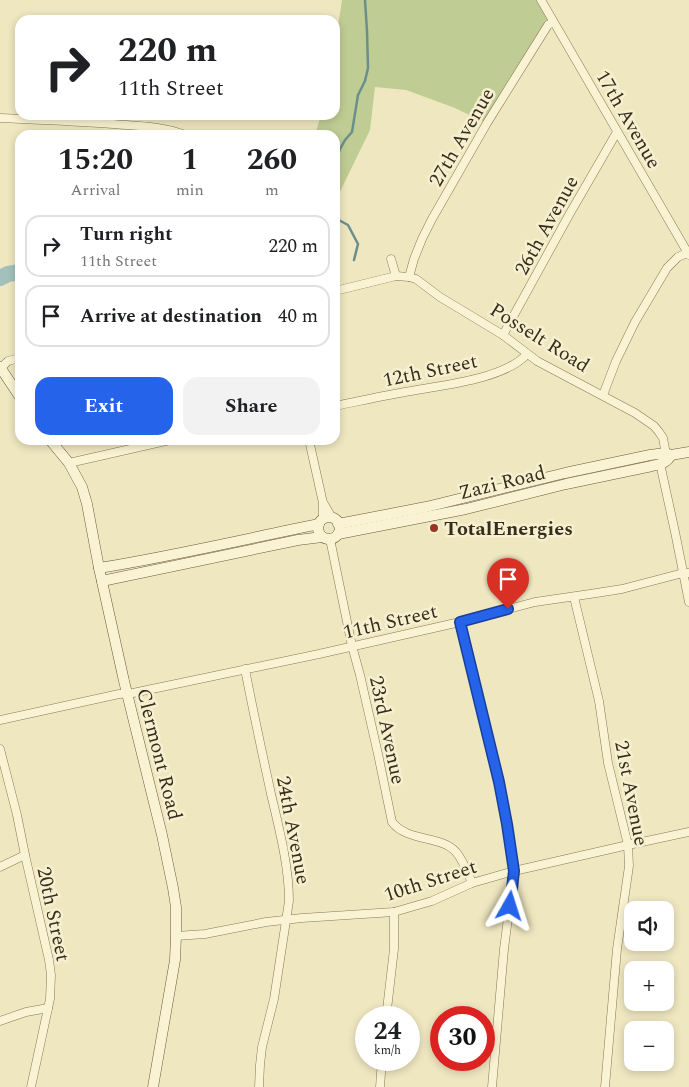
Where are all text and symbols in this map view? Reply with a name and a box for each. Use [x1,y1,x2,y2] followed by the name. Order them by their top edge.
[118,24,217,77] text: 220 m
[35,35,100,100] icon: right
[588,64,669,175] street label: 17th Avenue
[118,72,224,105] text: 11th Street
[421,82,502,193] street label: 27th Avenue
[58,137,133,183] text: 15:20
[181,137,198,183] text: 1
[247,137,297,183] text: 260
[507,170,587,281] street label: 26th Avenue
[71,178,120,202] text: Arrival
[176,178,204,202] text: min
[265,178,279,202] text: m
[80,220,173,249] text: Turn right
[37,232,65,260] icon: right
[268,232,318,261] text: 220 m
[80,249,157,273] text: 11th Street
[484,295,595,381] street label: Posselt Road
[37,302,65,330] icon: arrive
[80,302,262,331] text: Arrive at destination
[278,302,318,331] text: 40 m
[380,346,480,396] street label: 12th Street
[35,377,173,435] button: Exit
[183,377,320,435] button: Share
[456,458,549,508] street label: Zazi Road
[444,514,573,544] place label: TotalEnergies
[428,522,440,534] marker: TotalEnergies
[487,558,529,609] pin
[494,565,522,593] icon: arrive
[340,597,440,647] street label: 11th Street
[361,673,413,787] street label: 23rd Avenue
[128,685,190,823] street label: Clermont Road
[606,738,656,848] street label: 21st Avenue
[268,773,318,887] street label: 24th Avenue
[380,852,481,910] street label: 10th Street
[28,864,78,964] street label: 20th Street
[483,879,535,931] position arrow
[624,901,674,1071] map controls
[624,901,674,951] button: sound
[624,961,674,1011] button: +
[430,1006,495,1071] speed limit sign: 30
[373,1013,402,1051] text: 24
[624,1021,674,1071] button: −
[374,1041,401,1060] text: km/h

